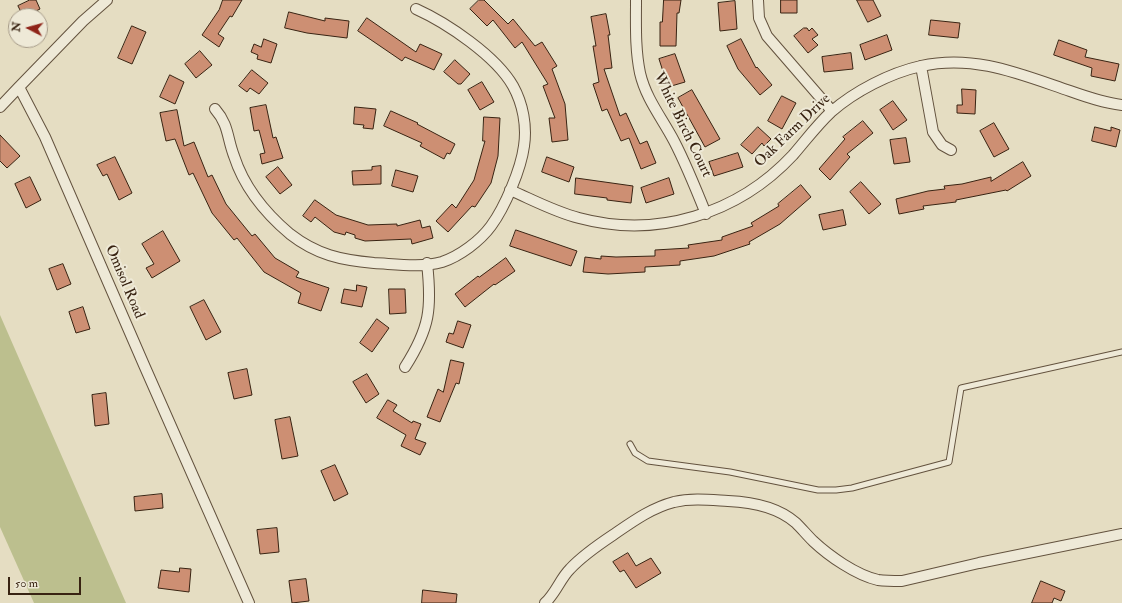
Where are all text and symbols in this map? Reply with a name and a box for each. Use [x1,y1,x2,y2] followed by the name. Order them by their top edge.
[8,8,48,48] north arrow
[10,21,24,32] text: N
[649,70,715,180] street label: White Birch Court
[751,90,835,172] street label: Oak Farm Drive
[100,242,148,322] street label: Omisol Road
[10,569,83,595] scale bar
[15,576,38,591] text: 50 m

